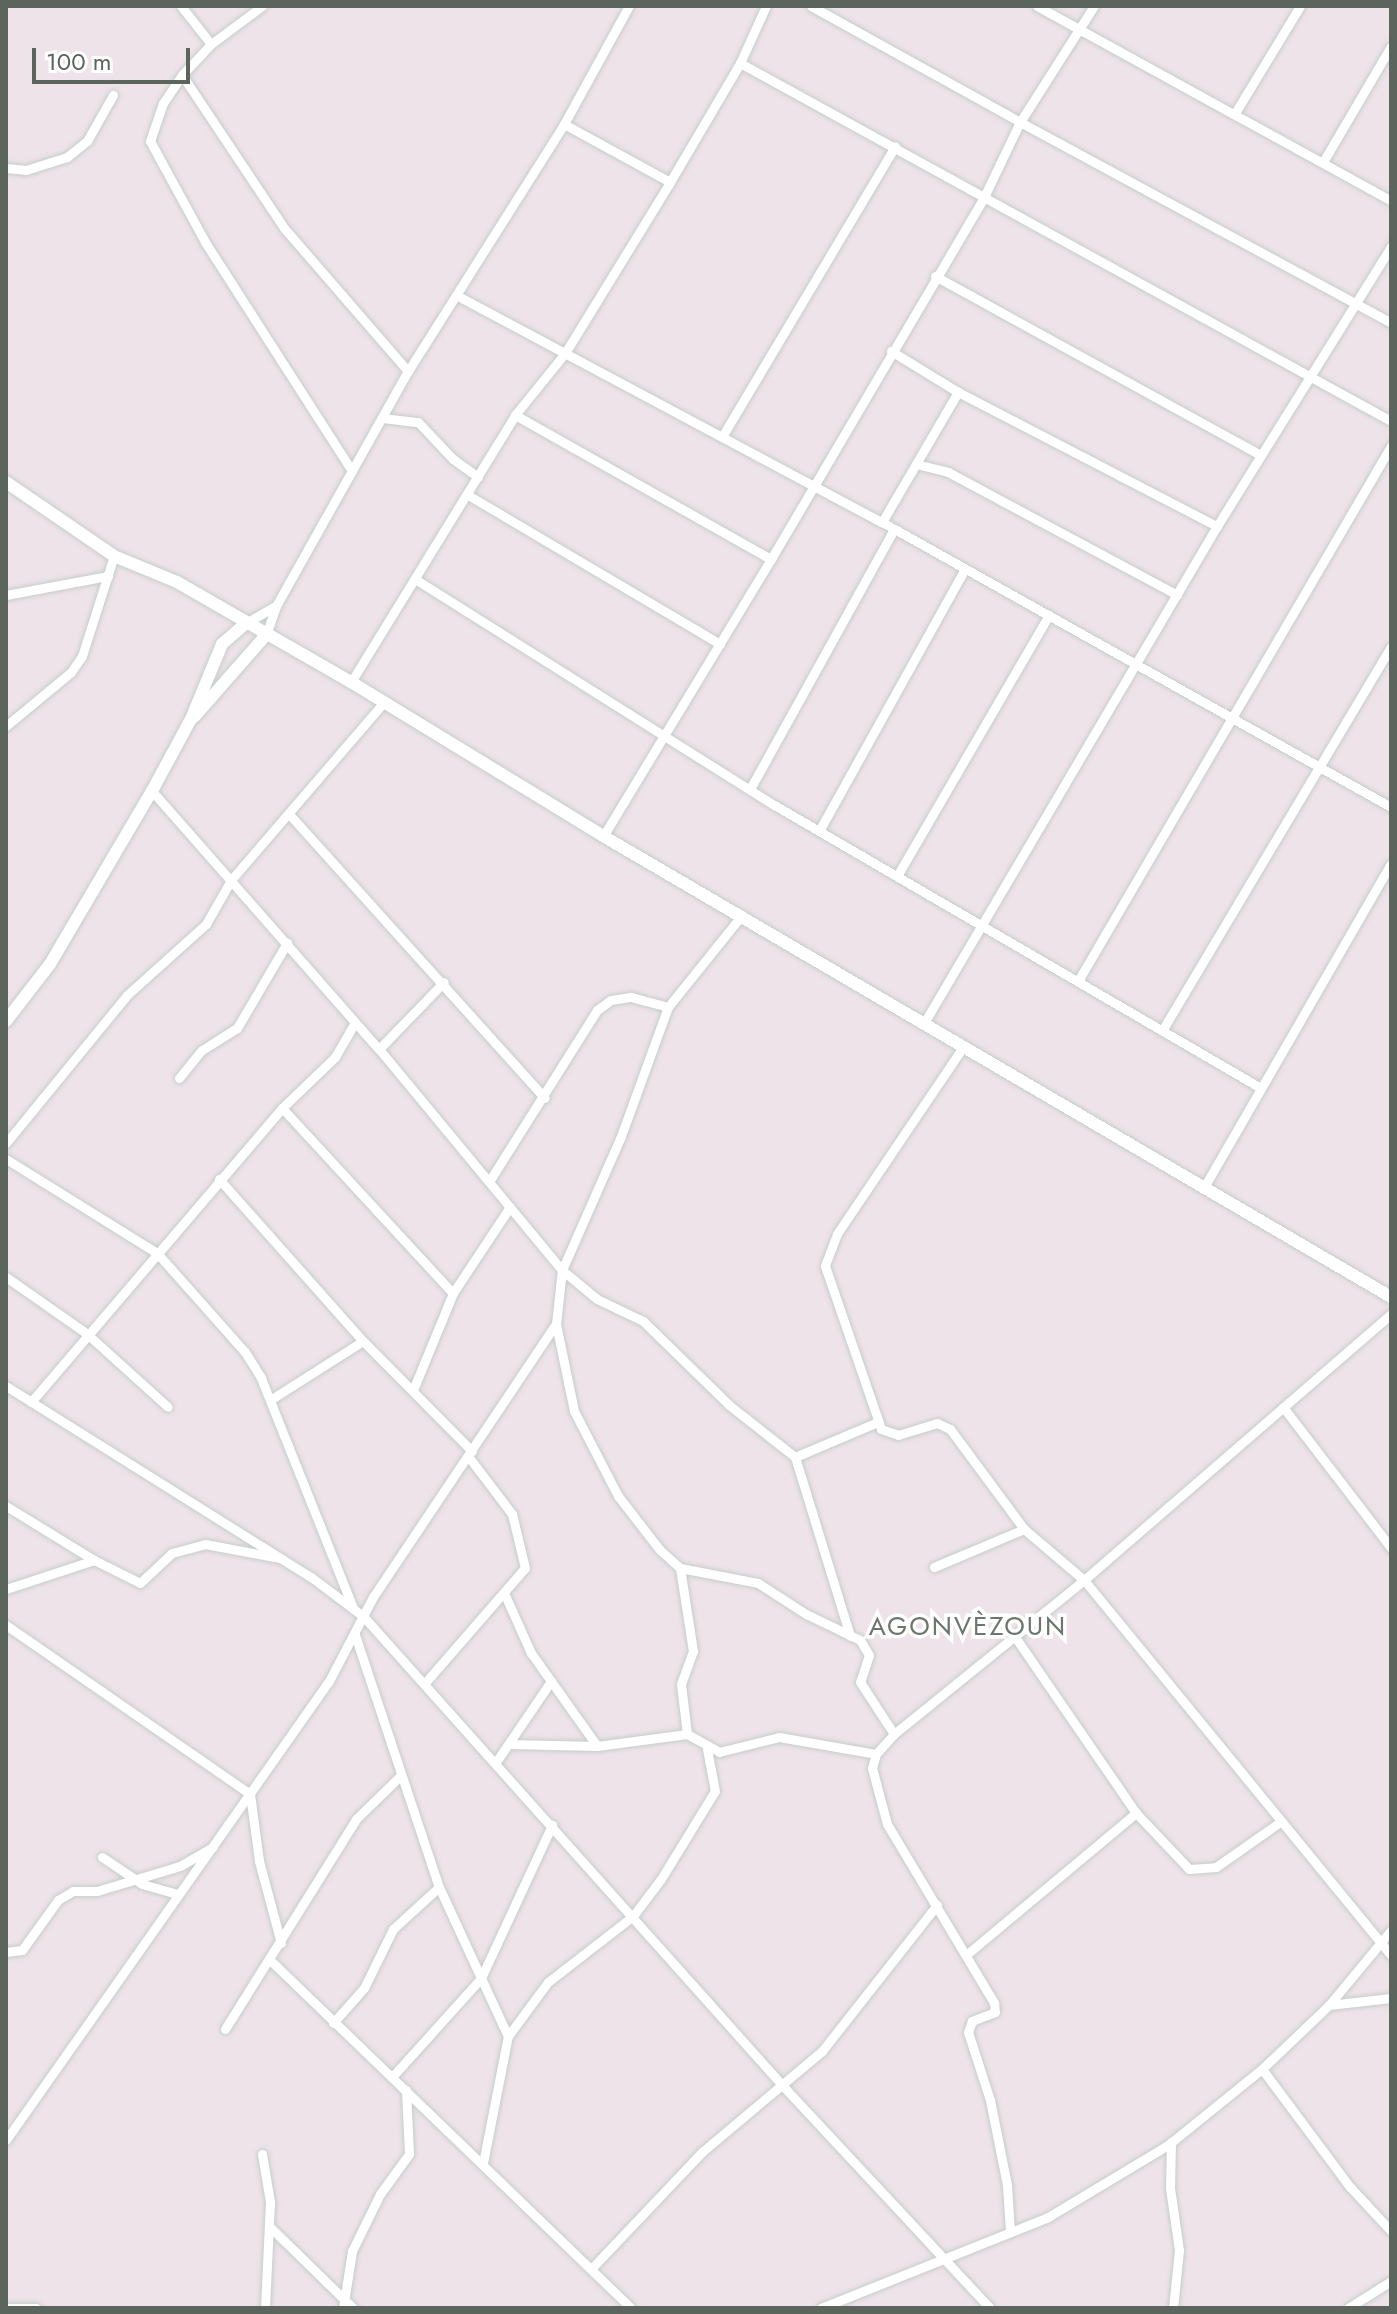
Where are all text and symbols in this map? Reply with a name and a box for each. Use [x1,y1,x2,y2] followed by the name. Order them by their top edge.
[36,32,194,82] scale bar
[46,44,112,79] text: 100 m
[869,1611,1067,1643] district label: AGONVÈZOUN

